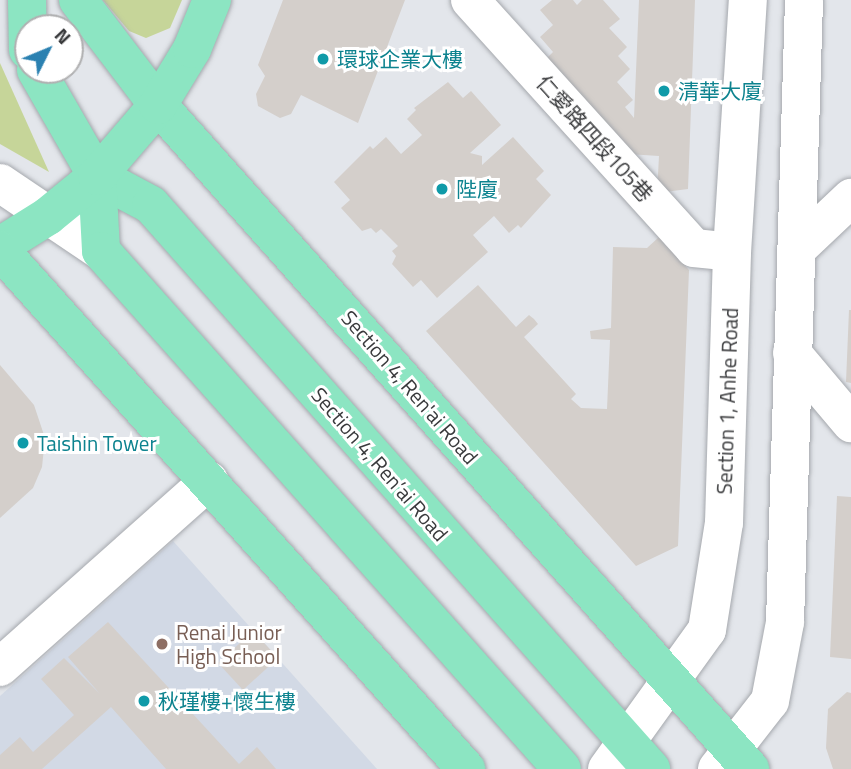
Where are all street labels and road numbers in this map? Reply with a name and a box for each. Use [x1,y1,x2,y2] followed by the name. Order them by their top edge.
[532,70,658,206] street label: 仁愛路四段105巷
[336,305,484,469] street label: Section 4, Ren'ai Road
[711,307,743,495] street label: Section 1, Anhe Road
[306,382,454,546] street label: Section 4, Ren’ai Road

